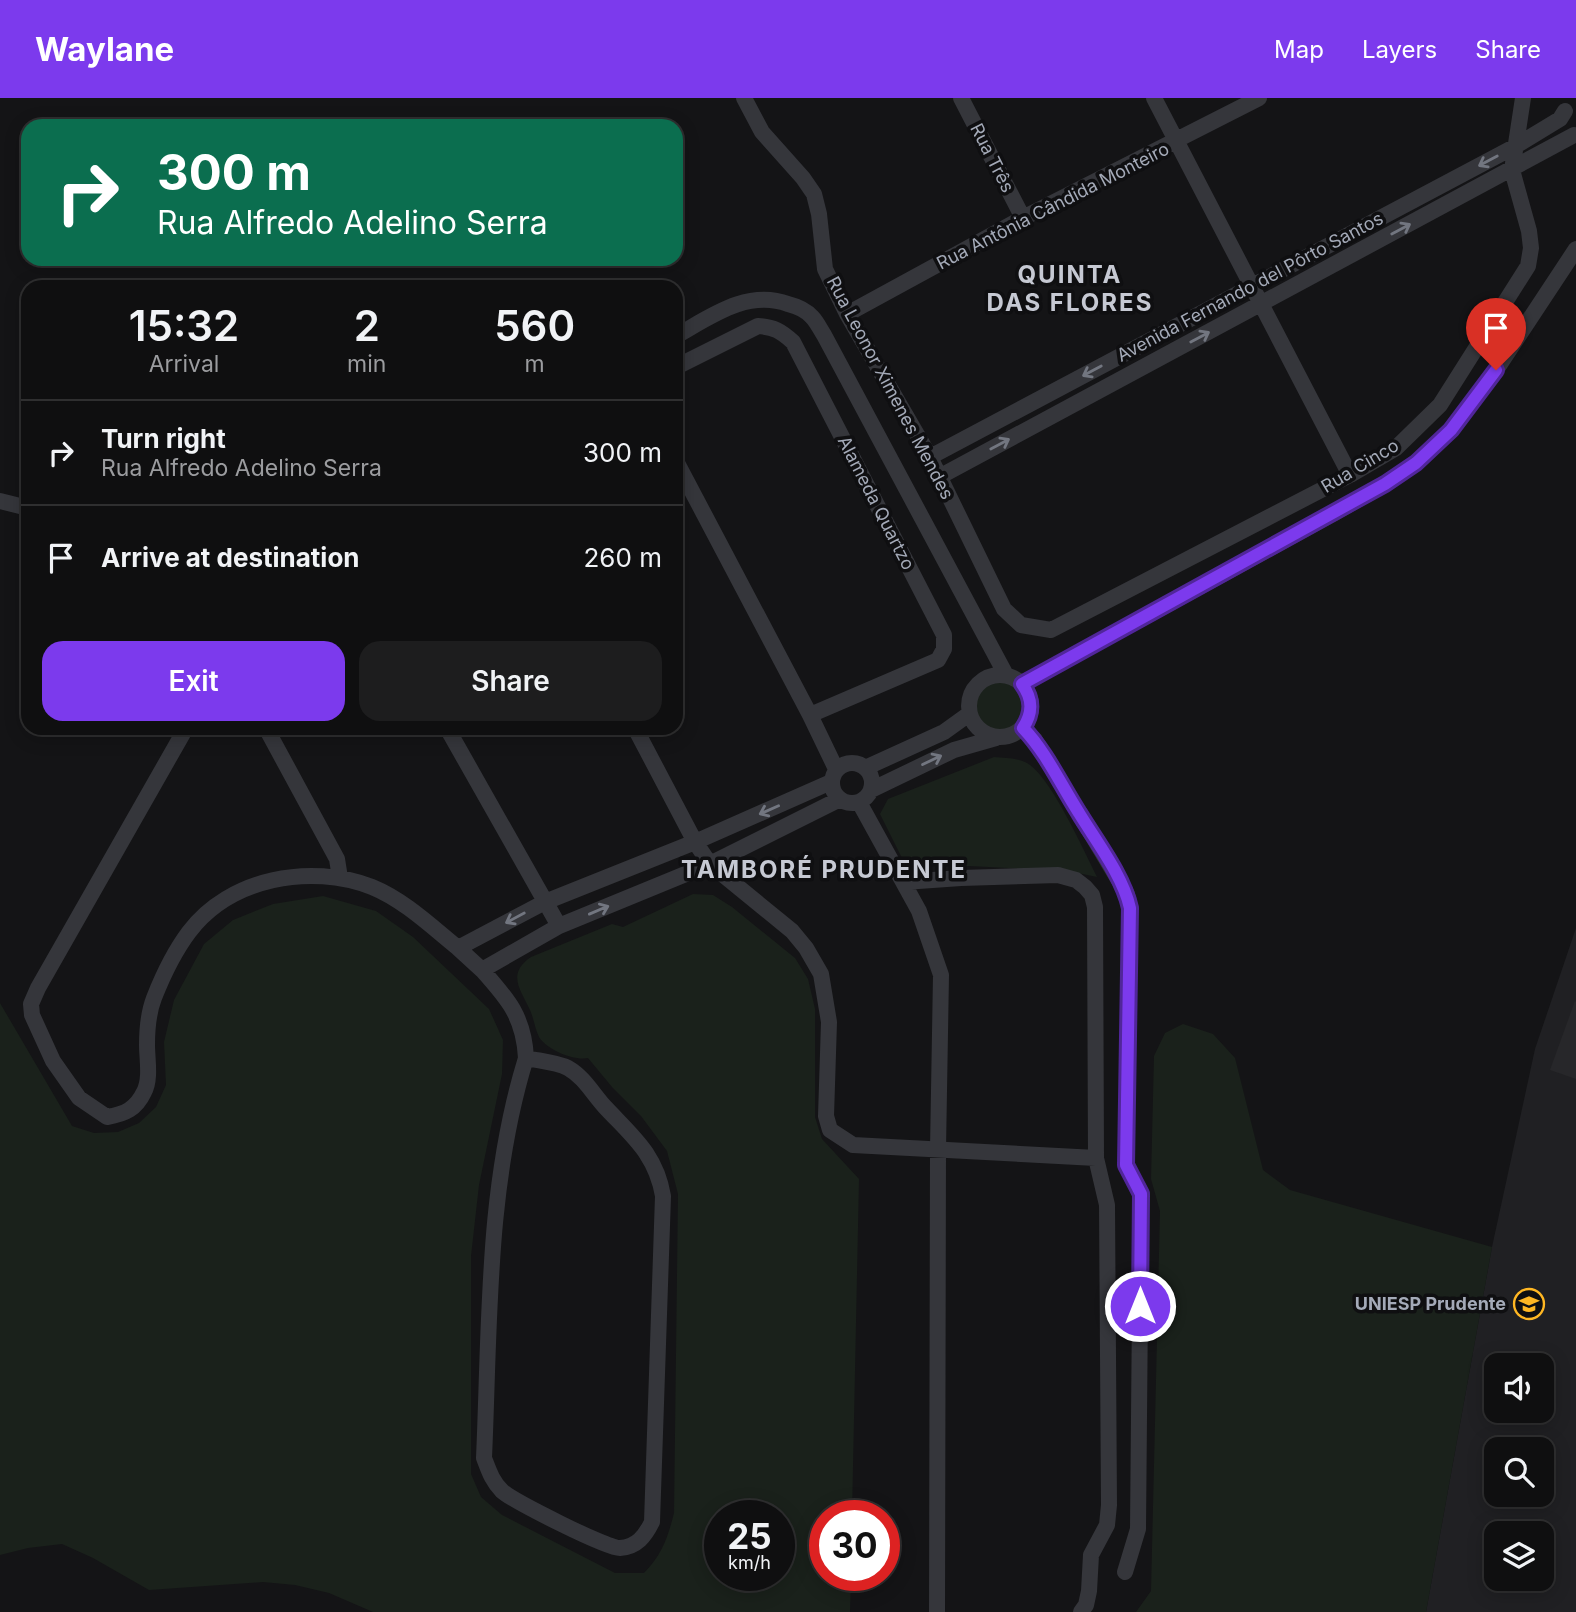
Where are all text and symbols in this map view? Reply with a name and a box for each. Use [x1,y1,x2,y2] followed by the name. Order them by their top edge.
[35,29,174,69] text: Waylane
[1274,35,1324,64] text: Map
[1362,35,1437,64] text: Layers
[1475,35,1541,64] text: Share
[966,120,1019,196] street label: Rua Três
[933,138,1173,273] street label: Rua Antônia Cândida Monteiro
[157,143,311,202] text: 300 m
[42,147,133,238] icon: right
[1478,155,1499,168] one-way arrow
[157,203,548,242] text: Rua Alfredo Adelino Serra
[1113,207,1386,366] street label: Avenida Fernando del Pôrto Santos
[1390,222,1410,236] one-way arrow
[987,260,1153,317] district label: QUINTA DAS FLORES
[823,273,958,503] street label: Rua Leonor Ximenes Mendes
[1466,298,1526,370] pin
[129,300,239,351] text: 15:32
[354,300,380,351] text: 2
[494,300,575,351] text: 560
[1477,309,1515,347] icon: arrive
[1189,329,1210,343] one-way arrow
[149,350,219,378] text: Arrival
[347,350,386,378] text: min
[525,350,545,378] text: m
[1082,365,1103,378] one-way arrow
[101,423,226,454] text: Turn right
[834,432,919,573] street label: Alameda Quartzo
[42,434,80,472] icon: right
[1317,434,1402,497] street label: Rua Cinco
[583,437,662,468] text: 300 m
[989,437,1009,451] one-way arrow
[101,454,382,482] text: Rua Alfredo Adelino Serra
[42,539,80,577] icon: arrive
[101,542,360,573] text: Arrive at destination
[584,542,662,573] text: 260 m
[42,641,345,721] button: Exit
[359,641,662,721] button: Share
[921,753,942,766] one-way arrow
[759,804,780,817] one-way arrow
[681,855,967,884] district label: TAMBORÉ PRUDENTE
[587,903,609,916] one-way arrow
[505,912,526,925] one-way arrow
[1103,1269,1177,1343] position arrow
[1512,1287,1546,1321] school or university icon: UNIESP Prudente
[1355,1293,1506,1314] place label: UNIESP Prudente
[1484,1353,1554,1591] map controls
[1484,1353,1554,1423] button: sound
[1484,1437,1554,1507] button: search
[809,1500,900,1591] speed limit sign: 30
[727,1515,772,1557] text: 25
[1484,1521,1554,1591] button: layers
[728,1552,771,1573] text: km/h

